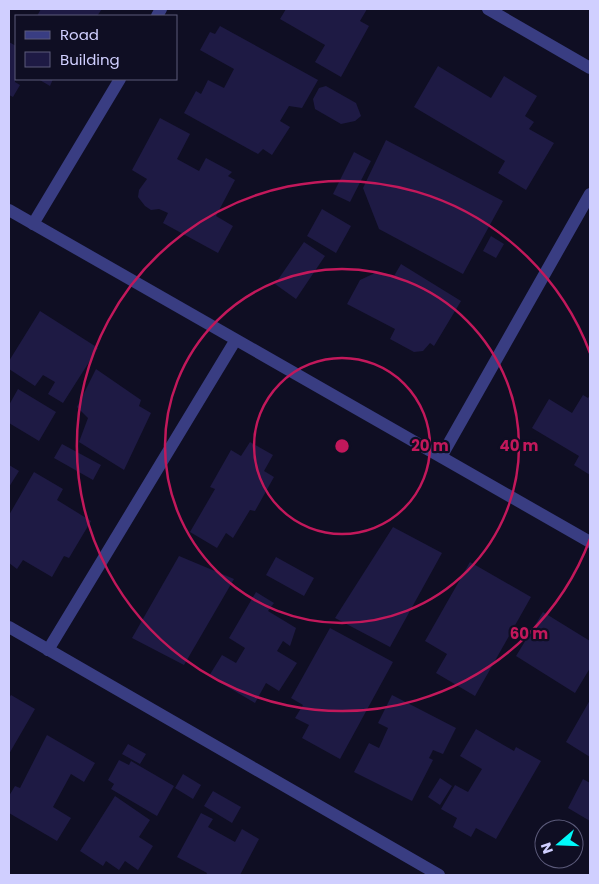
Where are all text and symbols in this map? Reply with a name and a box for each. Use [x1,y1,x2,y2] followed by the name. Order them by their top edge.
[15,15,178,80] legend
[60,24,99,45] text: Road
[60,49,120,70] text: Building
[411,435,449,456] text: 20 m
[499,435,539,456] text: 40 m
[333,437,351,455] centre of rings
[510,623,548,644] text: 60 m
[534,819,584,869] north arrow
[536,840,558,856] text: N

